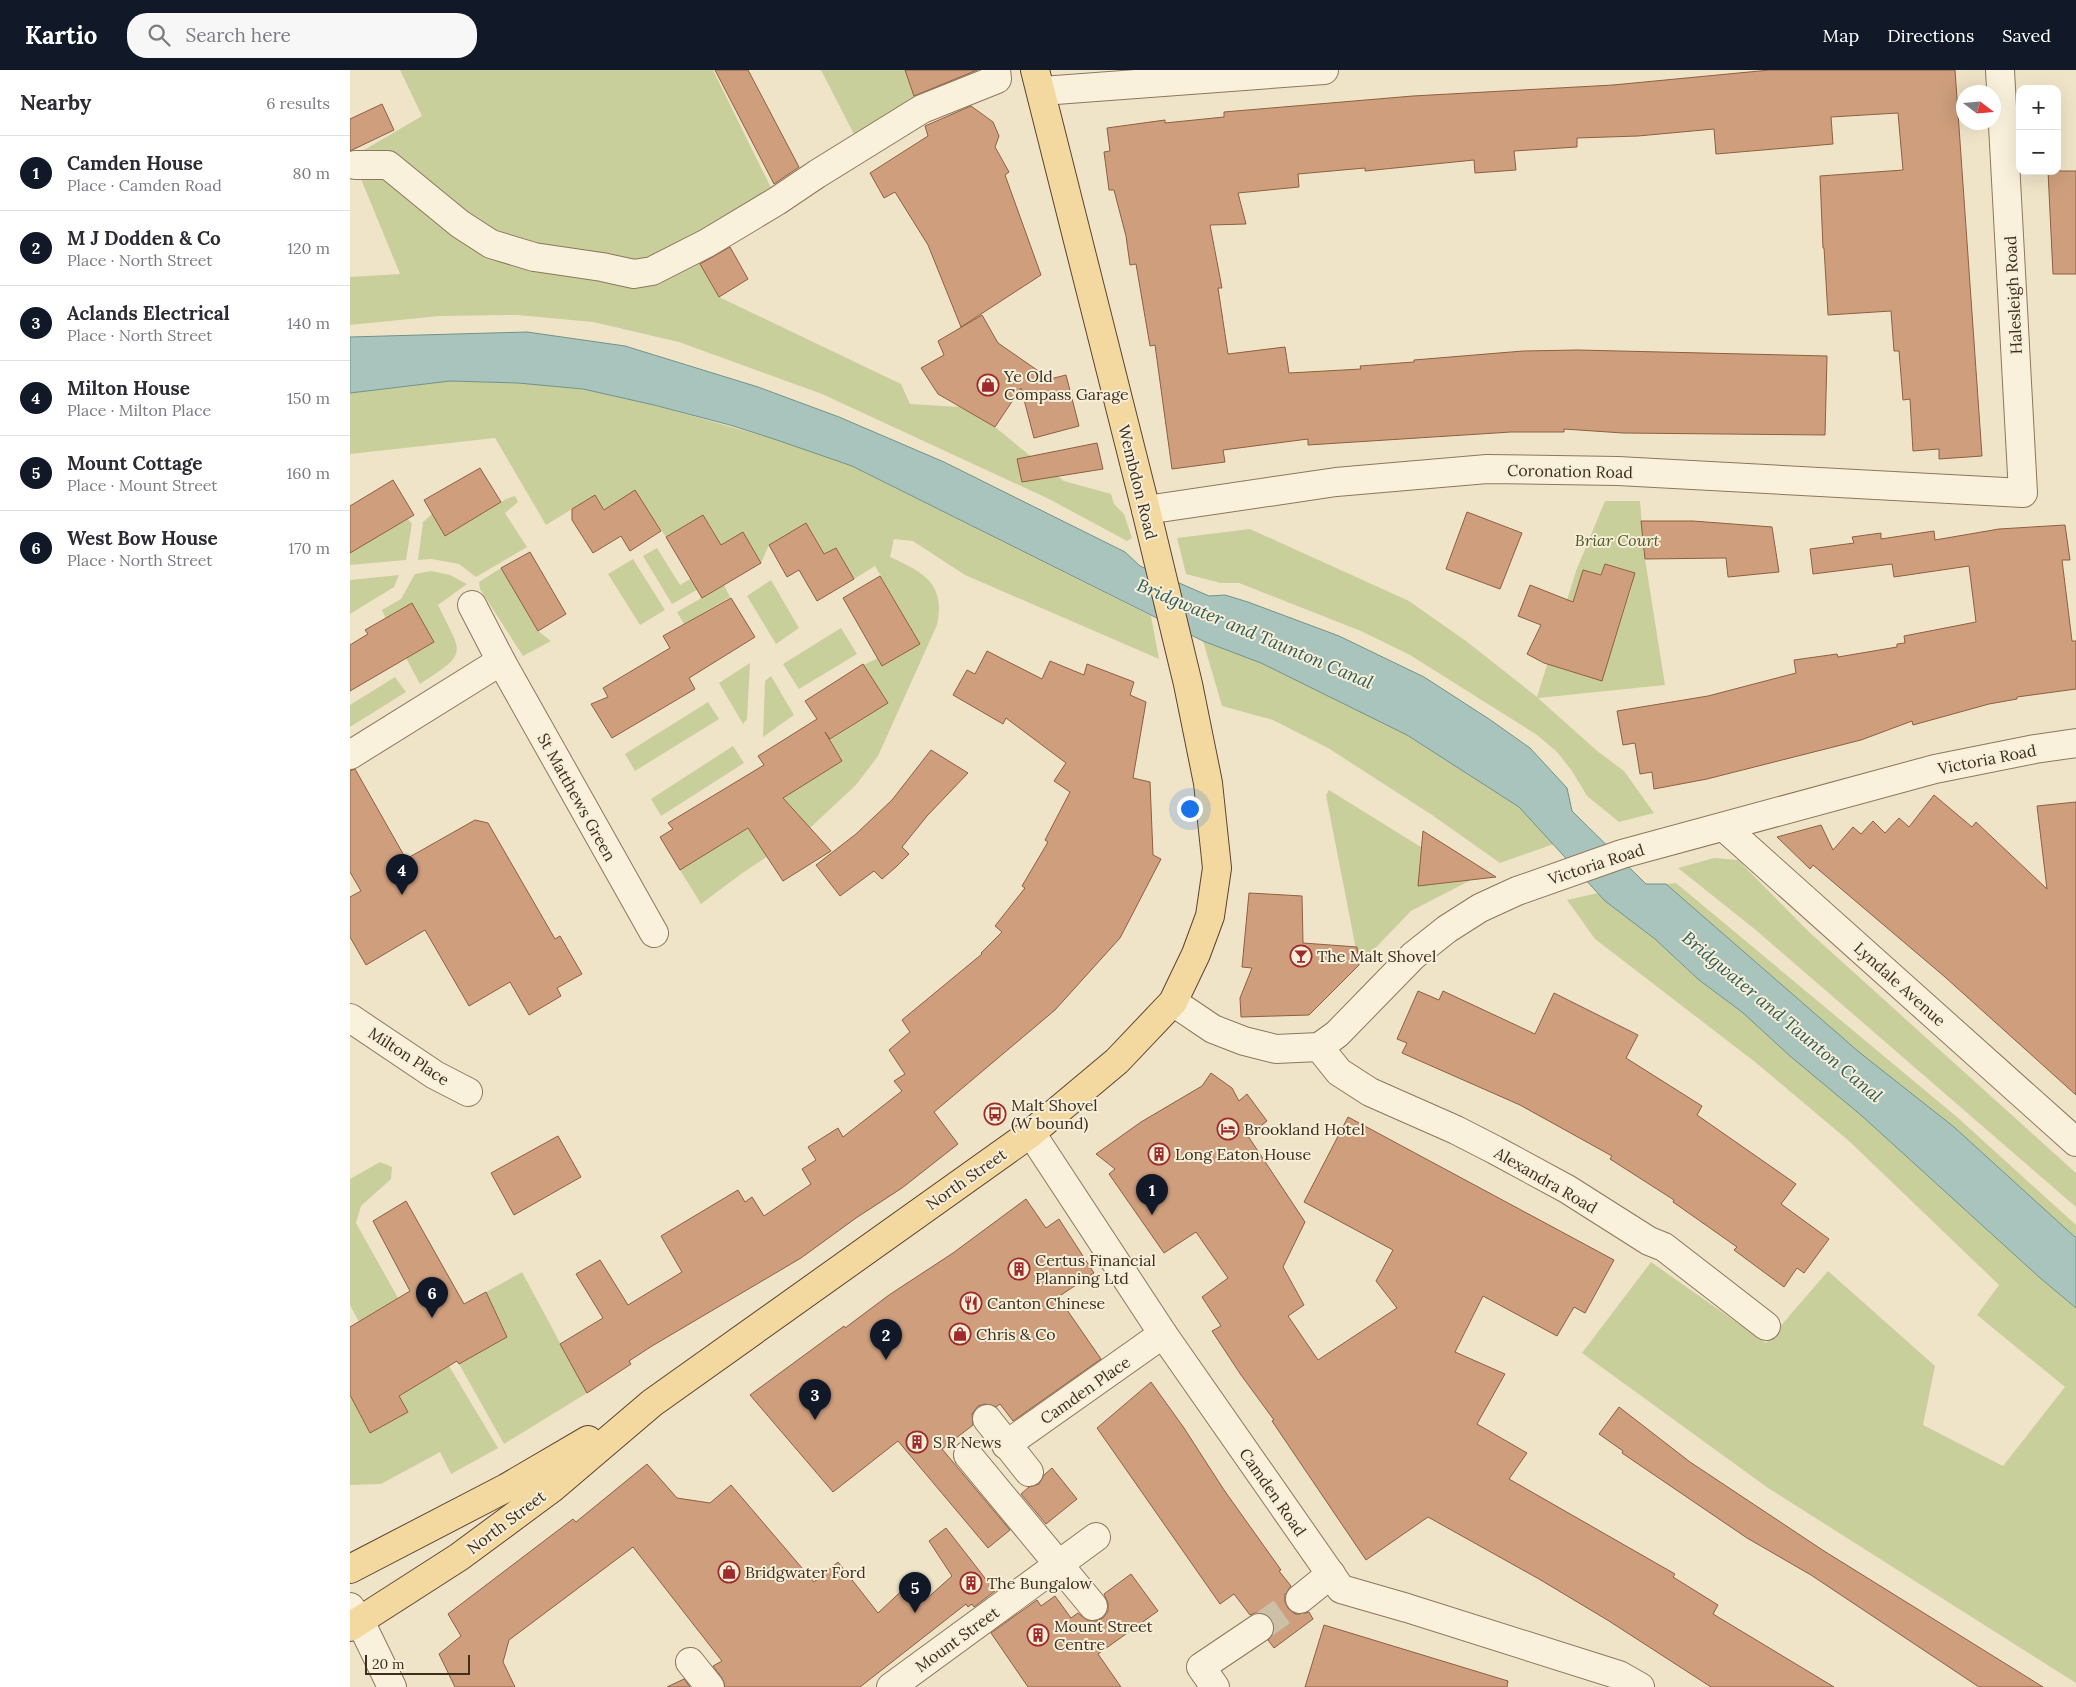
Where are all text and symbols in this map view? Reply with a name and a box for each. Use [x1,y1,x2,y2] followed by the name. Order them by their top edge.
[127,13,477,58] search box
[25,20,97,51] text: Kartio
[145,21,173,49] icon: search
[185,23,291,47] text: Search here
[1823,24,1859,47] text: Map
[1887,24,1974,47] text: Directions
[2002,24,2051,47] text: Saved
[1956,85,2001,130] north arrow
[2016,85,2061,175] map controls
[2016,85,2061,130] button: +
[20,89,91,116] text: Nearby
[266,93,330,113] text: 6 results
[2016,130,2061,175] button: −
[67,151,203,175] text: Camden House
[33,163,39,183] text: 1
[293,163,330,183] text: 80 m
[67,175,222,195] text: Place · Camden Road
[67,226,221,250] text: M J Dodden & Co
[2000,235,2026,355] street label: Halesleigh Road
[32,238,40,258] text: 2
[287,238,330,258] text: 120 m
[67,250,213,270] text: Place · North Street
[67,301,230,325] text: Aclands Electrical
[32,313,40,333] text: 3
[287,313,330,333] text: 140 m
[67,325,213,345] text: Place · North Street
[1003,366,1129,404] place label: Ye Old Compass Garage
[976,373,1000,397] shop icon: Ye Old Compass Garage
[67,376,190,400] text: Milton House
[32,388,40,408] text: 4
[287,388,330,408] text: 150 m
[67,400,211,420] text: Place · Milton Place
[1114,423,1162,542] street label: Wembdon Road
[67,451,203,475] text: Mount Cottage
[1507,460,1633,482] street label: Coronation Road
[32,463,40,483] text: 5
[286,463,330,483] text: 160 m
[67,475,218,495] text: Place · Mount Street
[67,526,218,550] text: West Bow House
[1575,530,1659,550] park label: Briar Court
[31,538,41,558] text: 6
[288,538,330,558] text: 170 m
[67,550,213,570] text: Place · North Street
[1134,573,1377,694] water label: Bridgwater and Taunton Canal
[533,729,621,865] street label: St Matthews Green
[1935,740,2038,779] street label: Victoria Road
[1177,796,1203,822] your location
[1545,839,1647,889] street label: Victoria Road
[386,854,418,895] pin: 4
[1677,926,1887,1107] water label: Bridgwater and Taunton Canal
[1850,938,1950,1031] street label: Lyndale Avenue
[1289,944,1313,968] bar icon: The Malt Shovel
[1317,946,1436,966] place label: The Malt Shovel
[365,1022,453,1090] street label: Milton Place
[1011,1095,1098,1134] place label: Malt Shovel (W bound)
[983,1102,1007,1126] bus stop icon: Malt Shovel (W bound)
[1216,1117,1240,1141] hotel icon: Brookland Hotel
[1244,1119,1365,1139] place label: Brookland Hotel
[1147,1142,1171,1166] building icon: Long Eaton House
[1490,1142,1601,1218] street label: Alexandra Road
[922,1143,1011,1214] street label: North Street
[1175,1144,1311,1164] place label: Long Eaton House
[1136,1174,1168,1215] pin: 1
[1035,1250,1156,1288] place label: Certus Financial Planning Ltd
[1007,1257,1031,1281] building icon: Certus Financial Planning Ltd
[416,1277,448,1318] pin: 6
[959,1291,983,1315] restaurant icon: Canton Chinese
[987,1293,1106,1313] place label: Canton Chinese
[870,1319,902,1360] pin: 2
[948,1322,972,1346] shop icon: Chris & Co
[976,1324,1056,1344] place label: Chris & Co
[1036,1351,1134,1428] street label: Camden Place
[799,1379,831,1420] pin: 3
[905,1430,929,1454] building icon: S R News
[933,1432,1001,1452] place label: S R News
[1235,1444,1311,1540] street label: Camden Road
[463,1485,550,1558] street label: North Street
[717,1560,741,1584] shop icon: Bridgwater Ford
[745,1562,866,1582] place label: Bridgwater Ford
[959,1571,983,1595] building icon: The Bungalow
[899,1572,931,1613] pin: 5
[987,1573,1092,1593] place label: The Bungalow
[911,1601,1003,1676] street label: Mount Street
[1054,1616,1154,1654] place label: Mount Street Centre
[1026,1623,1050,1647] building icon: Mount Street Centre
[365,1652,470,1675] scale bar
[372,1655,404,1673] text: 20 m

